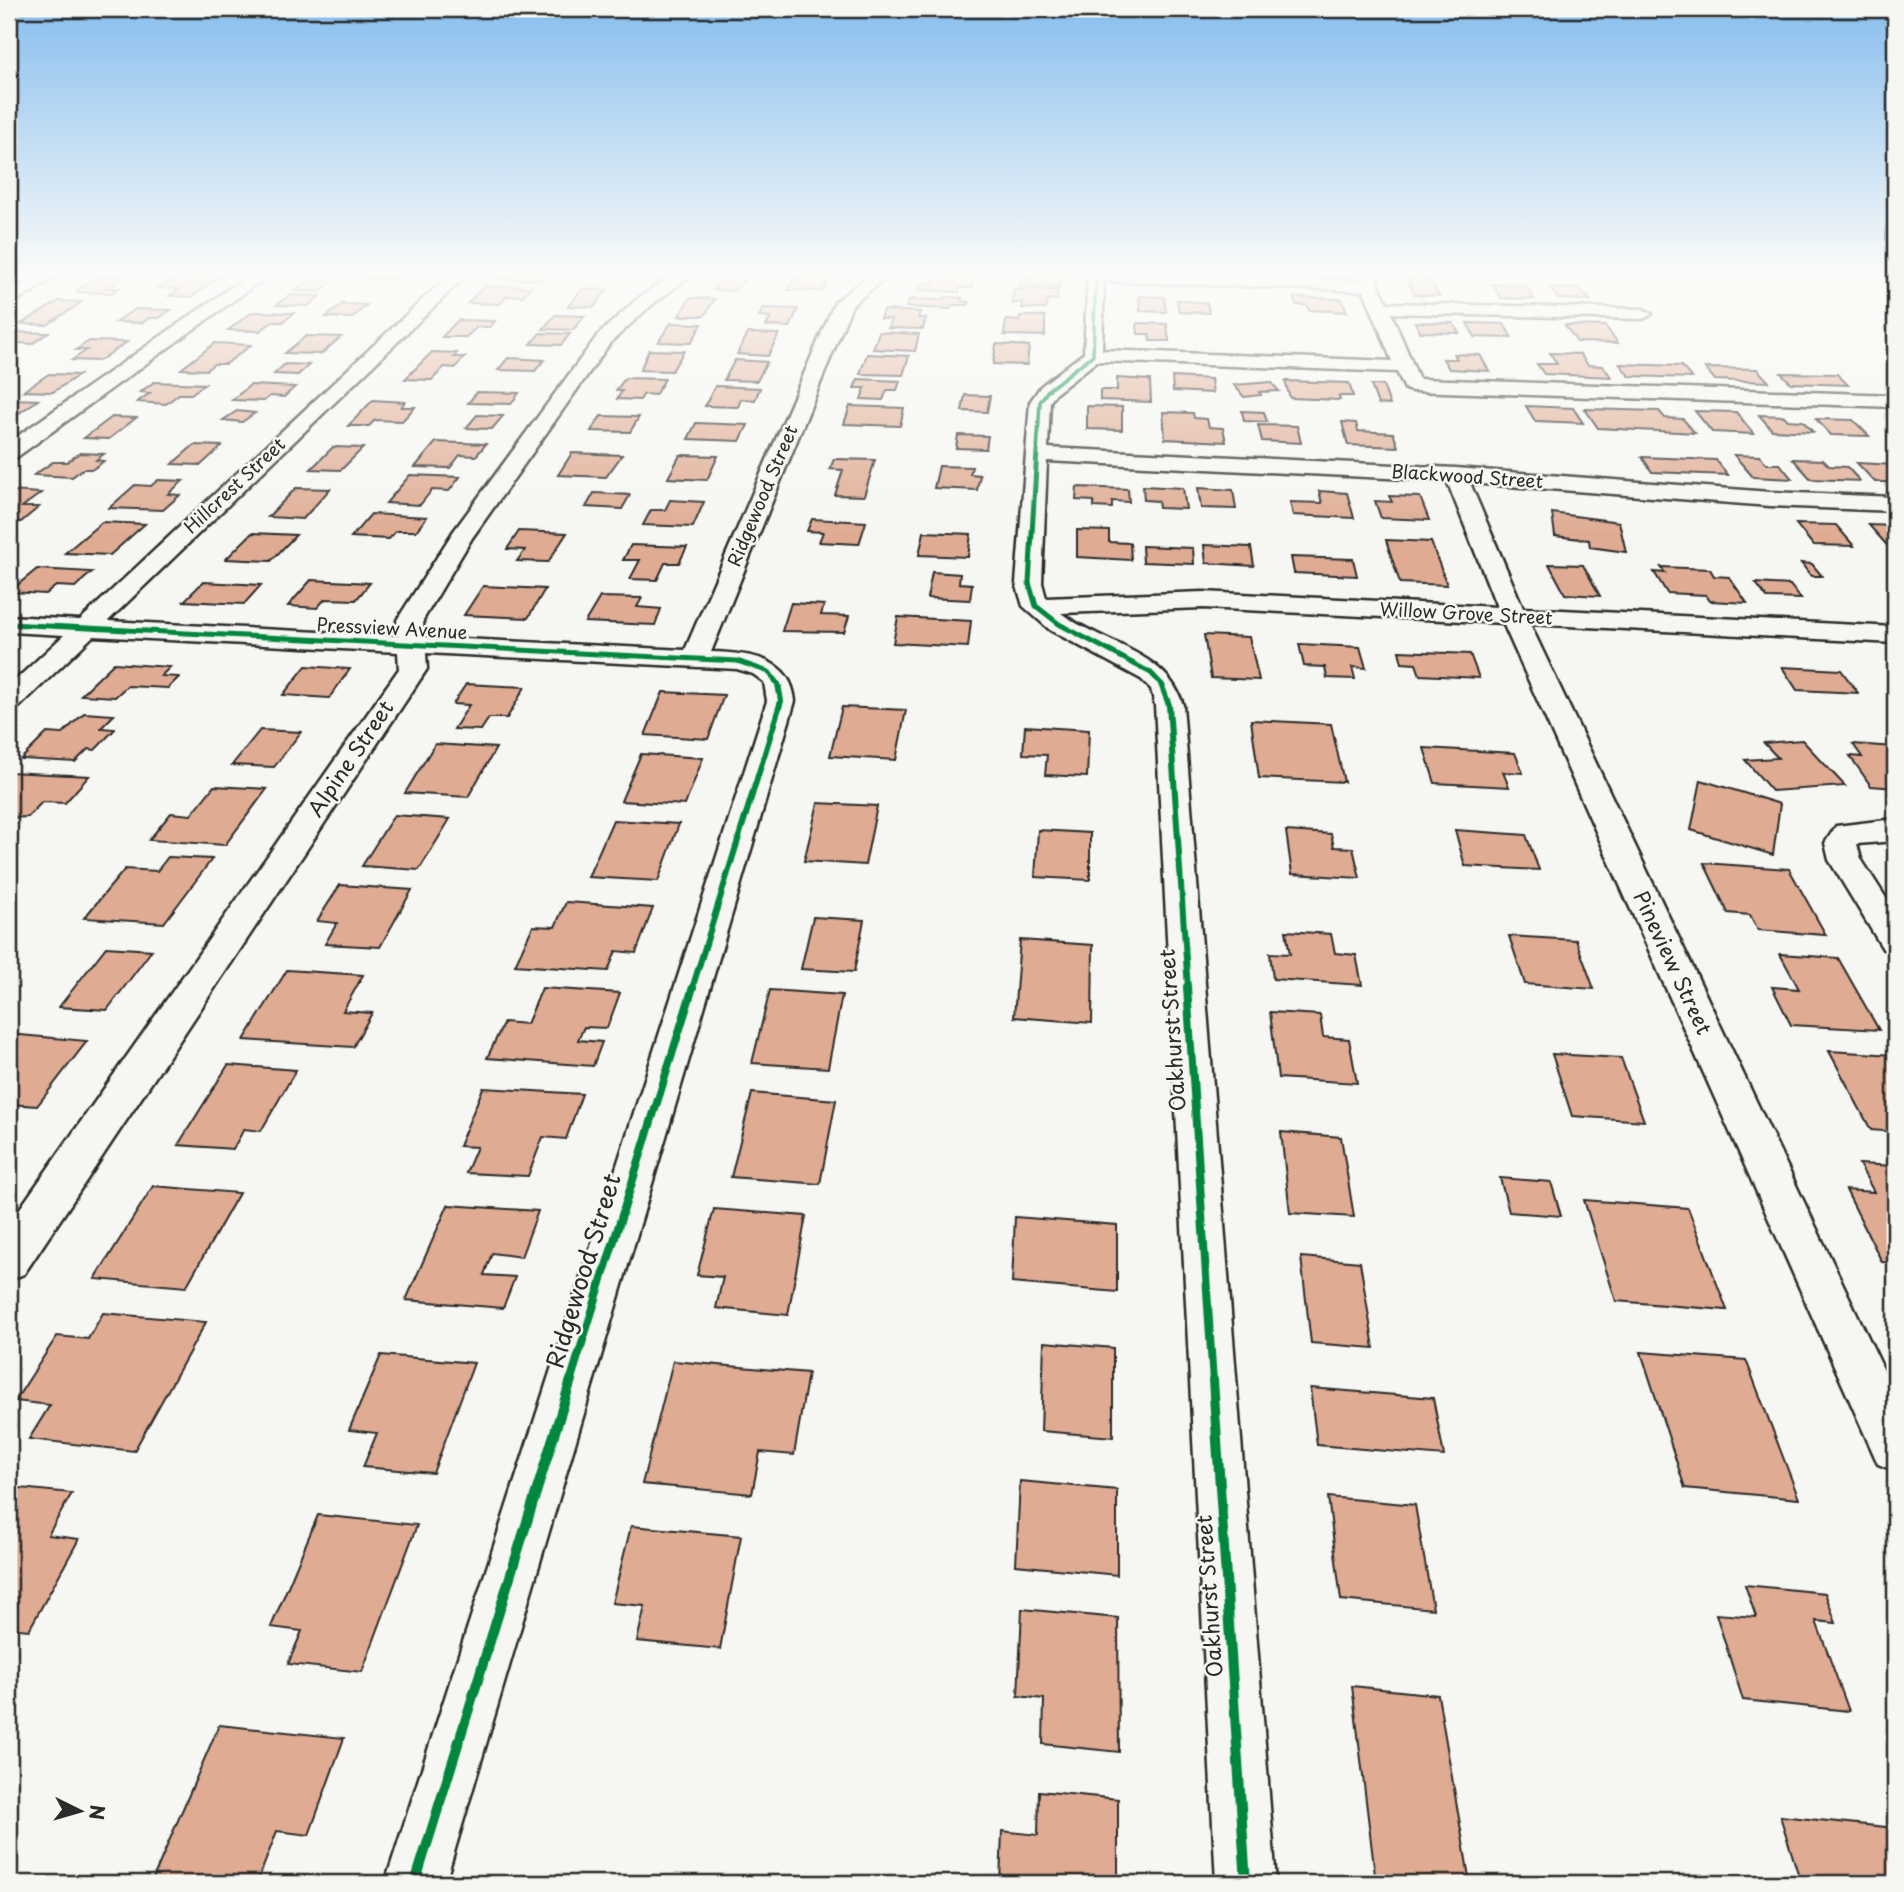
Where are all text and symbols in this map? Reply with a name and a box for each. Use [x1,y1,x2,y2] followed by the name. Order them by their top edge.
[720,420,804,570] street label: Ridgewood Street
[177,431,291,539] street label: Hillcrest Street
[1390,457,1544,494] street label: Blackwood Street
[1379,594,1553,631] street label: Willow Grove Street
[316,610,468,645] street label: Pressview Avenue
[298,693,400,823] street label: Alpine Street
[1626,885,1721,1039] street label: Pineview Street
[1149,948,1193,1112] street label: Oakhurst Street
[535,1168,629,1372] street label: Ridgewood Street
[1186,1514,1230,1678] street label: Oakhurst Street
[46,1776,116,1846] north arrow
[83,1804,113,1821] text: N

